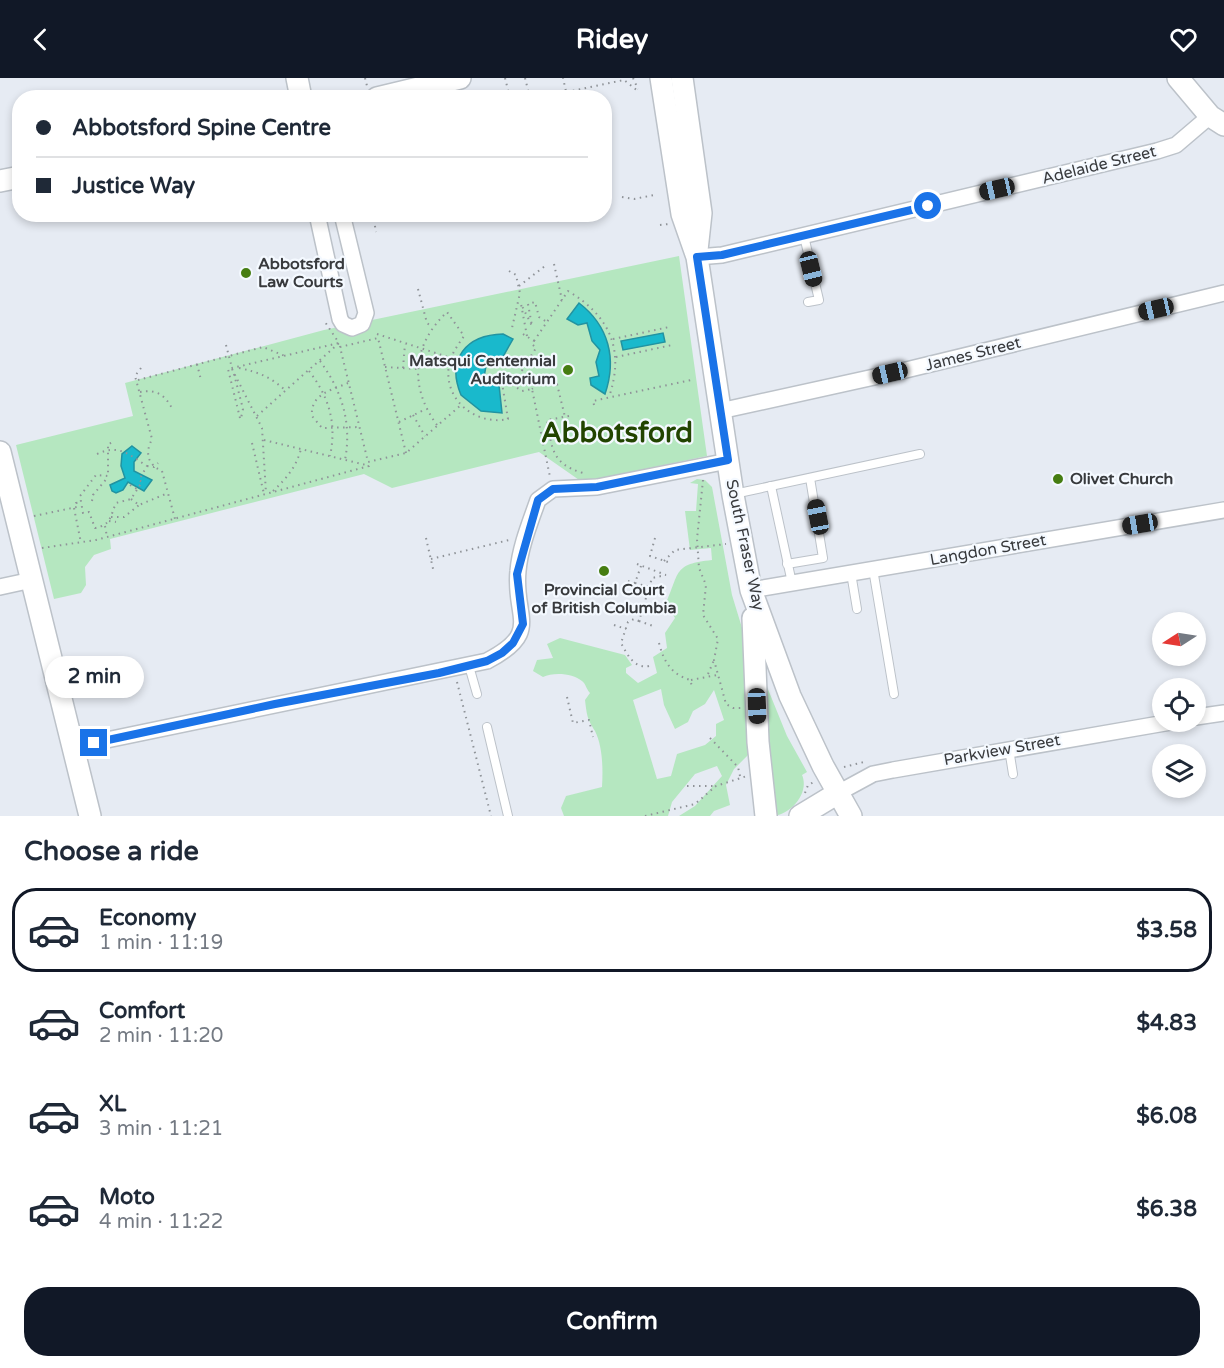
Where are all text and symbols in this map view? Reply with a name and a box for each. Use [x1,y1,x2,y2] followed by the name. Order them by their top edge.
[24,23,57,56] icon: back
[576,23,648,56] text: Ridey
[1167,23,1200,56] icon: heart
[72,115,331,141] text: Abbotsford Spine Centre
[1040,141,1158,189] street label: Adelaide Street
[72,173,195,199] text: Justice Way
[977,176,1017,202] car
[914,192,941,219] route start
[798,249,824,289] car
[258,254,345,292] place label: Abbotsford Law Courts
[239,266,253,280] marker: Abbotsford Law Courts
[1136,296,1176,322] car
[923,332,1023,376] street label: James Street
[409,351,556,389] place label: Matsqui Centennial Auditorium
[870,360,910,386] car
[561,363,575,377] marker: Matsqui Centennial Auditorium
[541,416,693,450] district label: Abbotsford
[1070,469,1173,489] place label: Olivet Church
[1051,472,1065,486] marker: Olivet Church
[721,477,769,613] street label: South Fraser Way
[806,498,830,536] car
[1121,512,1159,536] car
[928,530,1048,570] street label: Langdon Street
[597,564,611,578] marker: Provincial Court of British Columbia
[532,580,676,618] place label: Provincial Court of British Columbia
[1152,612,1206,666] north arrow
[1152,612,1206,798] map controls
[44,656,144,698] callout: 2 min
[68,665,121,689] text: 2 min
[1152,678,1206,732] button: locate
[747,688,767,724] car
[80,729,107,756] route end
[942,730,1062,770] street label: Parkview Street
[1152,744,1206,798] button: layers
[24,835,199,868] text: Choose a ride
[27,903,81,957] icon: car
[99,905,196,931] text: Economy
[1136,917,1197,943] text: $3.58
[99,931,223,955] text: 1 min · 11:19
[27,996,81,1050] icon: car
[99,998,185,1024] text: Comfort
[1136,1010,1197,1036] text: $4.83
[99,1024,223,1048] text: 2 min · 11:20
[27,1089,81,1143] icon: car
[99,1091,126,1117] text: XL
[1136,1103,1197,1129] text: $6.08
[99,1117,223,1141] text: 3 min · 11:21
[27,1182,81,1236] icon: car
[99,1184,155,1210] text: Moto
[1136,1196,1197,1222] text: $6.38
[99,1210,223,1234] text: 4 min · 11:22
[24,1287,1200,1356] button: Confirm

